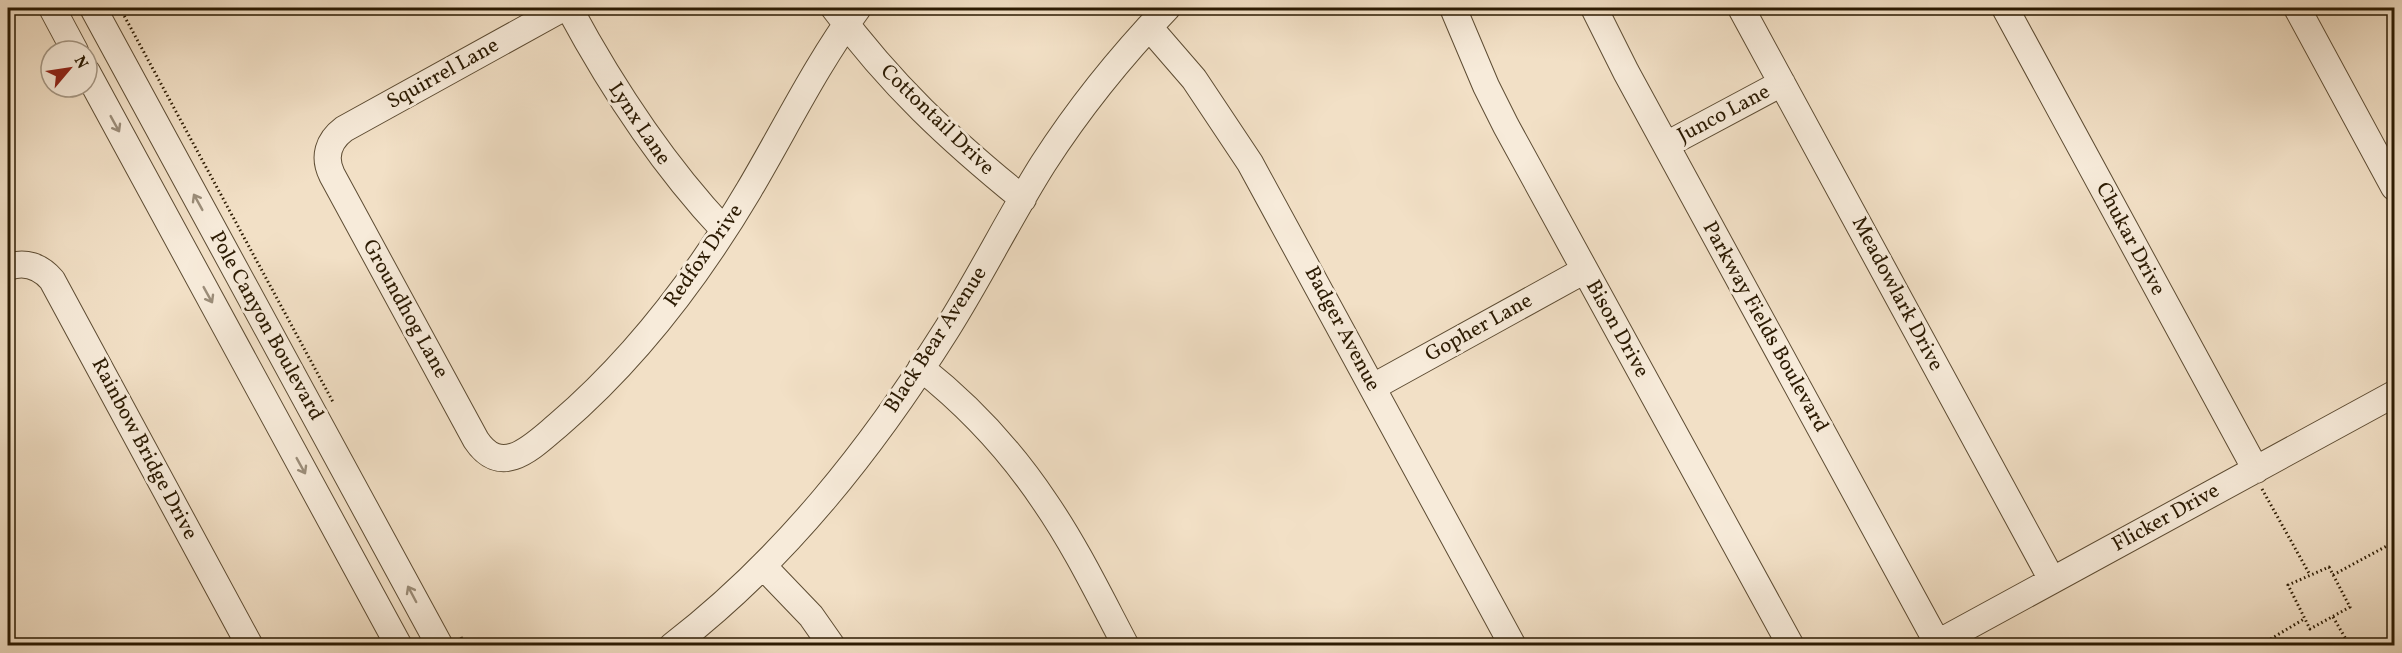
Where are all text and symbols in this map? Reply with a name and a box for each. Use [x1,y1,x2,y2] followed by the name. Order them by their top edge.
[382,31,504,117] street label: Squirrel Lane
[39,39,99,99] north arrow
[68,52,93,73] text: N
[873,58,1001,182] street label: Cottontail Drive
[601,77,677,171] street label: Lynx Lane
[1673,78,1775,150] street label: Junco Lane
[110,114,121,132] one-way arrow
[2088,177,2172,301] street label: Chukar Drive
[192,193,203,211] one-way arrow
[658,198,750,314] street label: Redfox Drive
[1844,212,1950,376] street label: Meadowlark Drive
[1695,216,1835,438] street label: Parkway Fields Boulevard
[202,226,330,426] street label: Pole Canyon Boulevard
[355,234,455,384] street label: Groundhog Lane
[878,261,994,419] street label: Black Bear Avenue
[1297,261,1387,397] street label: Badger Avenue
[1578,275,1656,383] street label: Bison Drive
[202,286,214,303] one-way arrow
[1420,287,1538,369] street label: Gopher Lane
[84,353,204,545] street label: Rainbow Bridge Drive
[295,457,307,474] one-way arrow
[2107,477,2225,559] street label: Flicker Drive
[406,586,418,603] one-way arrow

